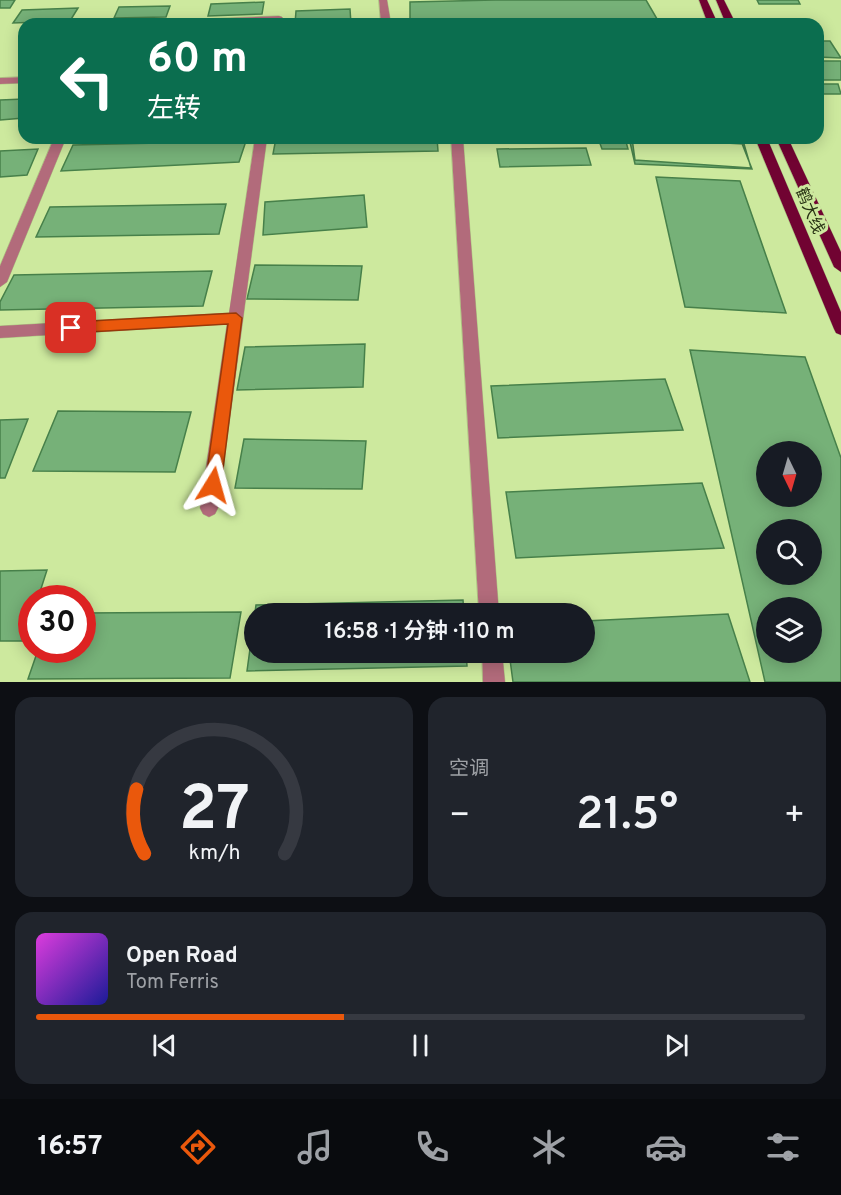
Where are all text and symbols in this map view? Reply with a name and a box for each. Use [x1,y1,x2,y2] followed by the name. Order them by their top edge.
[147,34,248,87] text: 60 m
[48,42,126,120] icon: left
[147,93,201,127] text: 左转
[790,185,828,237] street label: 鹤大线
[45,302,96,353] pin
[54,311,87,344] icon: arrive
[756,441,822,507] north arrow
[756,441,822,663] map controls
[181,453,245,517] position arrow
[756,519,822,585] button: search
[18,585,96,663] speed limit sign: 30
[756,597,822,663] button: layers
[325,619,514,646] text: 16:58 · 1 分钟 · 110 m
[449,757,489,783] text: 空调
[178,773,250,852] text: 27
[576,788,678,845] text: 21.5°
[449,796,470,838] text: −
[784,796,805,838] text: +
[188,840,240,867] text: km/h
[126,943,238,970] text: Open Road
[126,970,219,996] text: Tom Ferris
[148,1029,181,1062] icon: previous
[404,1029,437,1062] icon: pause
[660,1029,693,1062] icon: next
[177,1126,219,1168] icon: directions
[294,1126,336,1168] icon: music
[411,1126,453,1168] icon: phone
[528,1126,570,1168] icon: climate
[645,1126,687,1168] icon: car
[762,1126,804,1168] icon: filters
[37,1130,102,1164] text: 16:57

